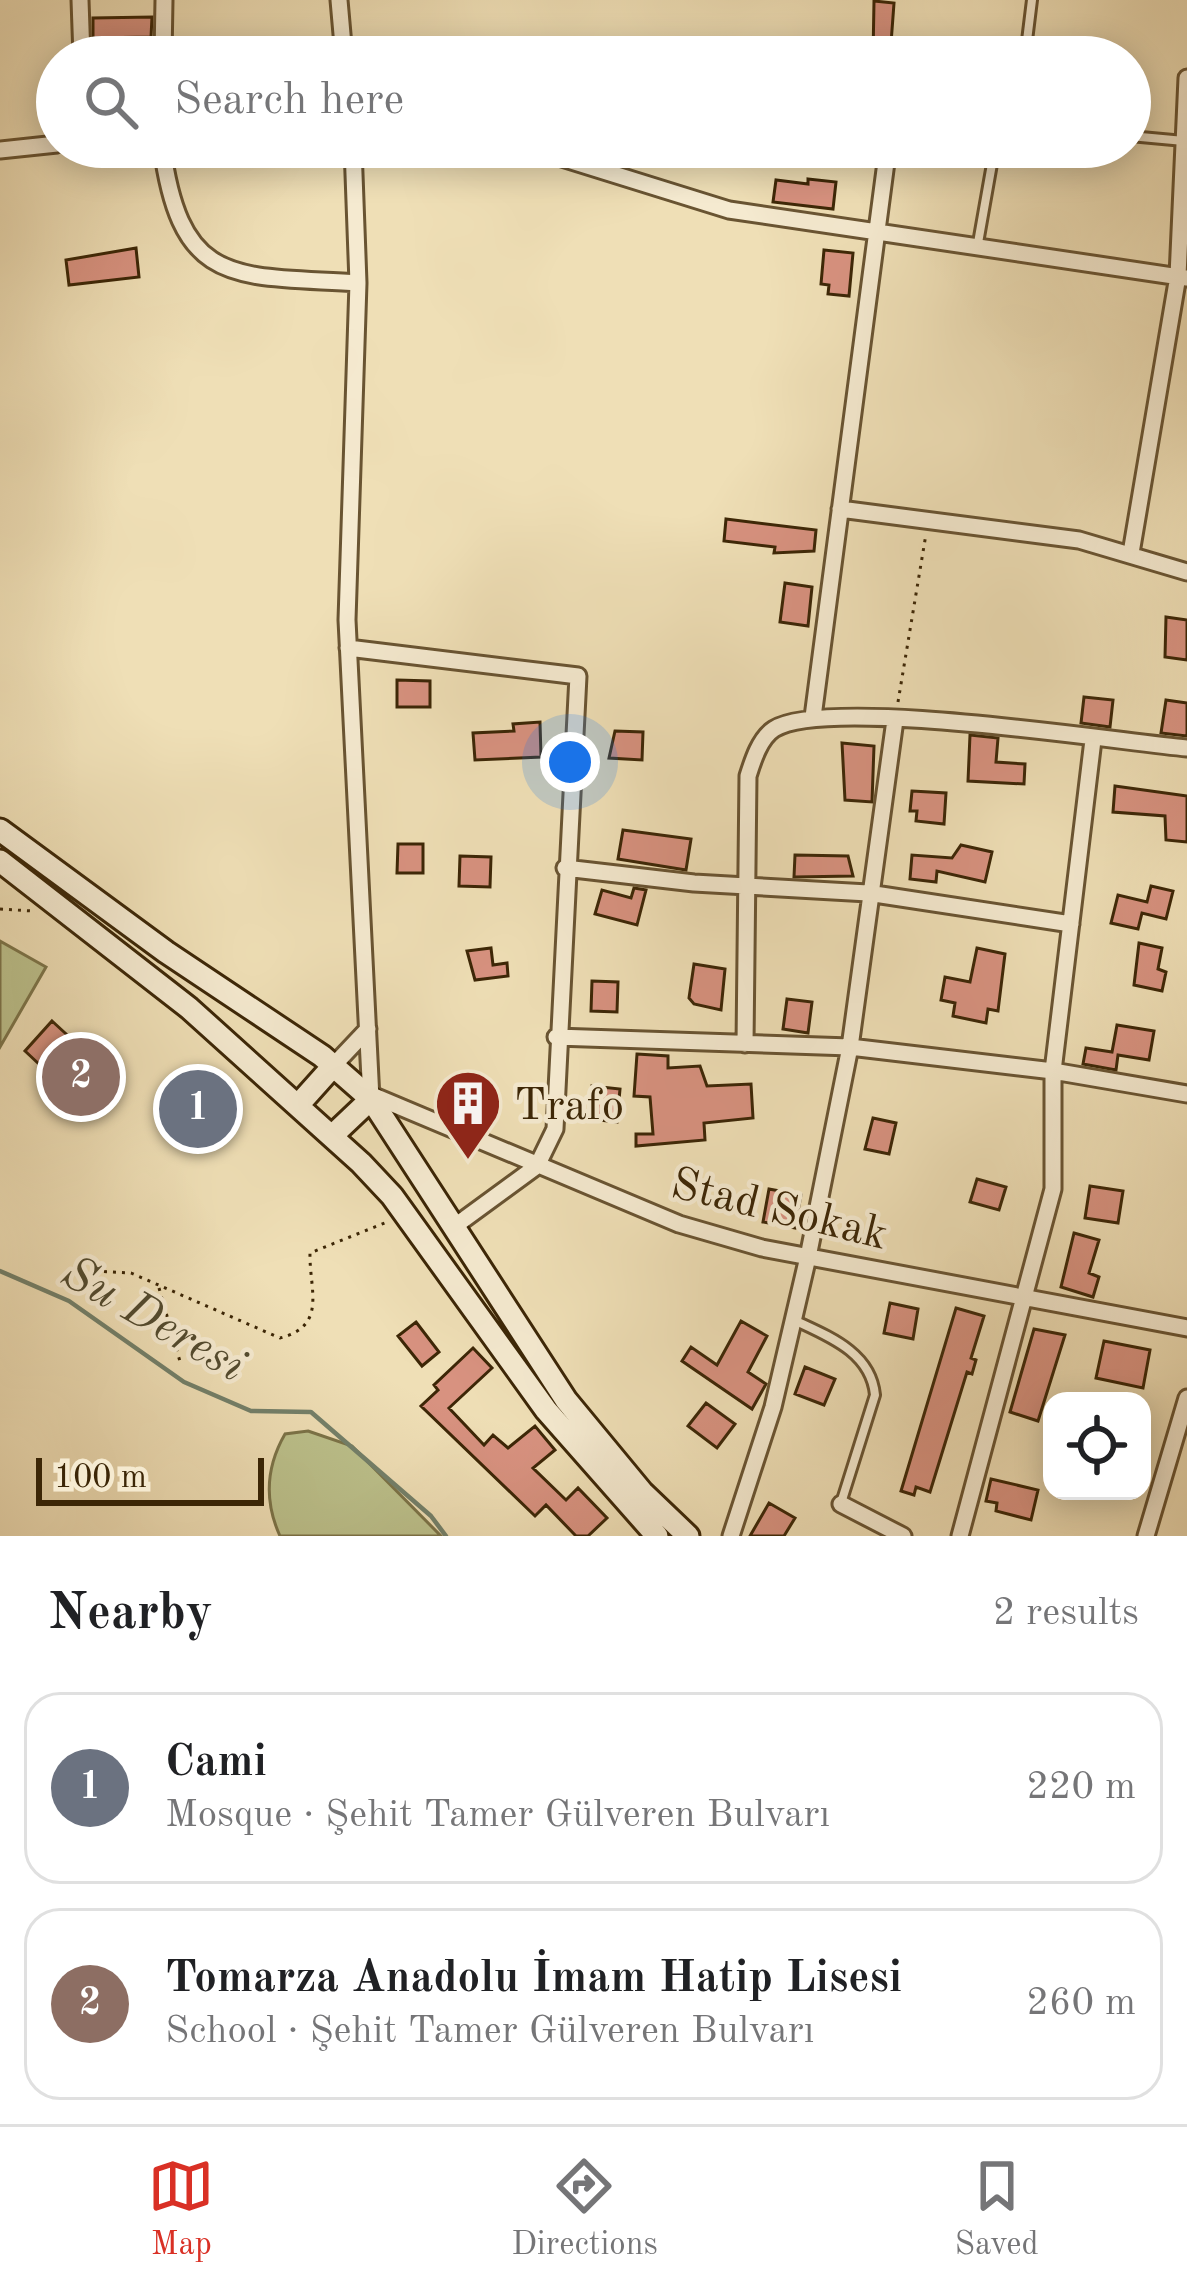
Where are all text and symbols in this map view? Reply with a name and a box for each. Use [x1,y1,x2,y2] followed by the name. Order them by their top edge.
[36,36,1151,168] search box
[78,69,144,135] icon: search
[174,79,404,124] text: Search here
[540,732,600,792] your location
[42,1032,120,1122] pin: 2
[159,1064,237,1154] pin: 1
[433,1068,503,1162] building icon: Trafo
[514,1085,624,1130] place label: Trafo
[666,1163,892,1260] street label: Stad Sokak
[53,1249,253,1392] water label: Su Deresi
[1043,1392,1151,1500] map controls
[1043,1392,1151,1500] button: locate
[36,1452,264,1505] scale bar
[54,1462,147,1495] text: 100 m
[48,1589,213,1640] text: Nearby
[993,1594,1139,1633] text: 2 results
[165,1741,267,1786] text: Cami
[79,1768,101,1807] text: 1
[1026,1768,1136,1807] text: 220 m
[165,1796,830,1835] text: Mosque · Şehit Tamer Gülveren Bulvarı
[165,1957,902,2002] text: Tomarza Anadolu İmam Hatip Lisesi
[79,1984,101,2023] text: 2
[1026,1984,1136,2023] text: 260 m
[165,2012,814,2051] text: School · Şehit Tamer Gülveren Bulvarı
[148,2153,214,2266] tab: Map
[511,2153,658,2266] tab: Directions
[955,2153,1039,2266] tab: Saved

